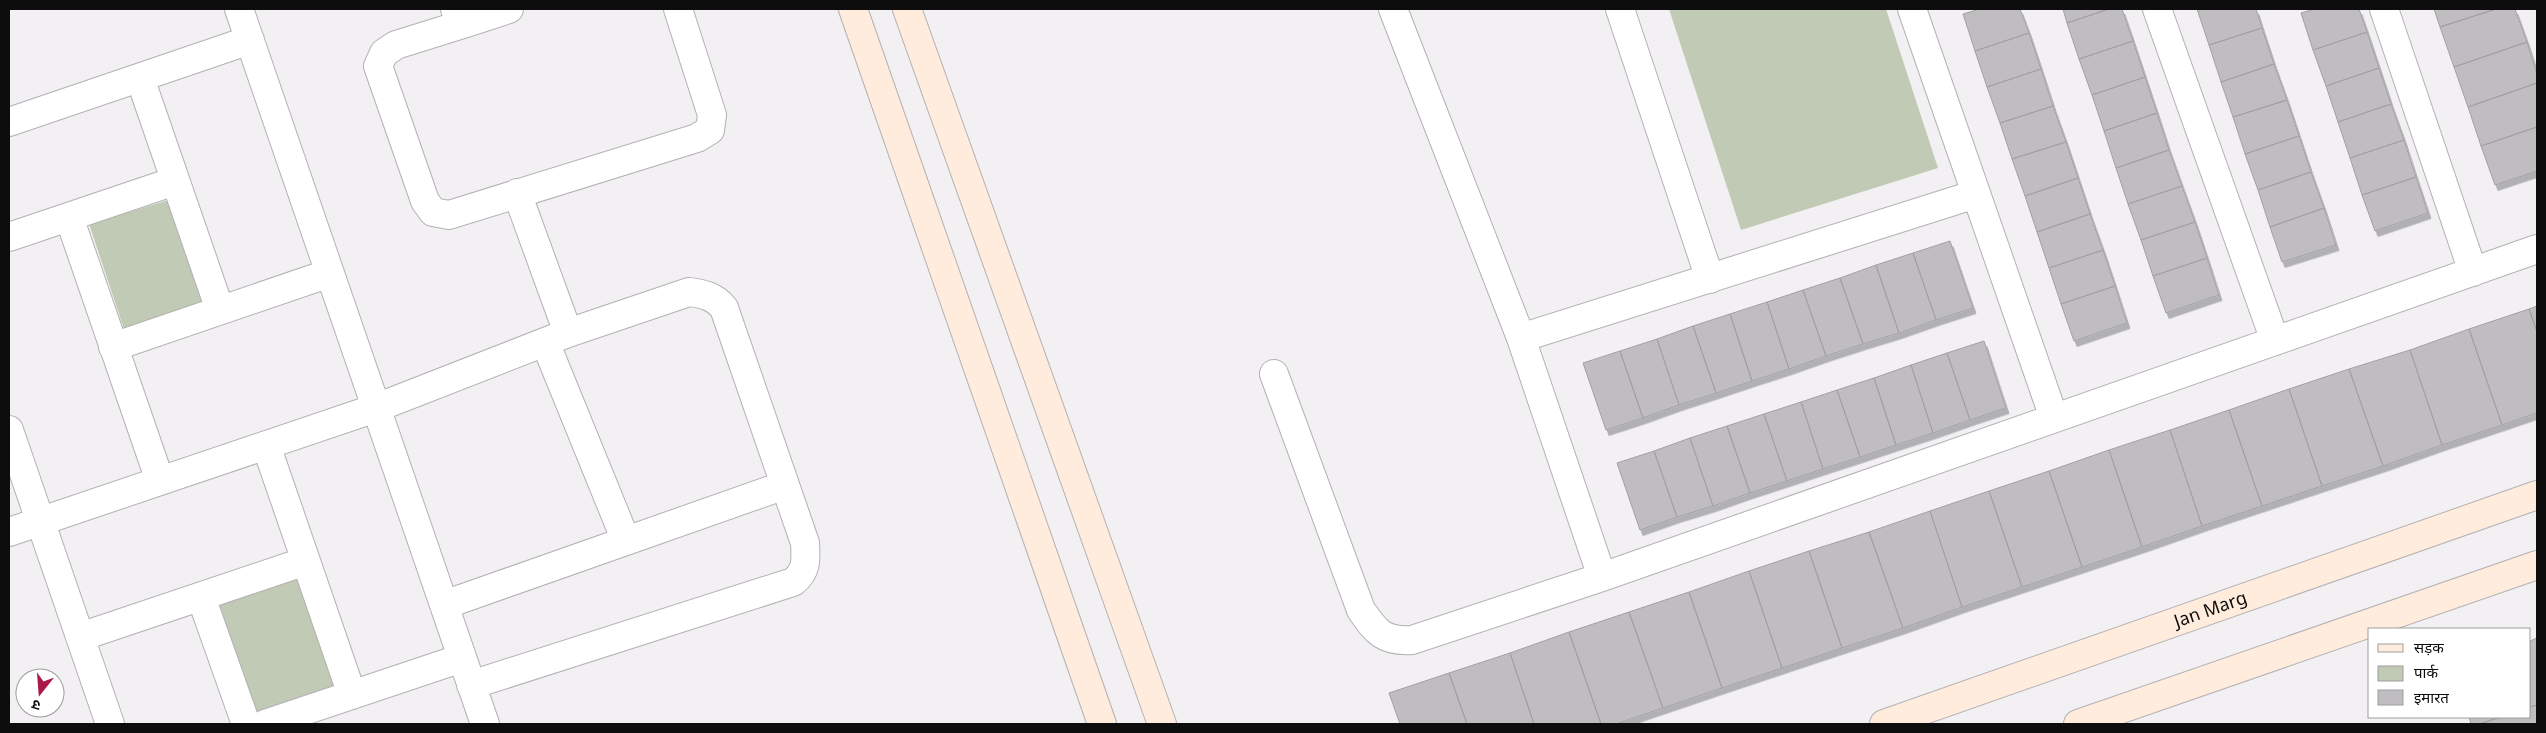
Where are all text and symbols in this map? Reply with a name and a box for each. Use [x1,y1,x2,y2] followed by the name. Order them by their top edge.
[2170,588,2250,635] street label: Jan Marg
[2368,628,2531,718] legend
[2414,640,2444,659] text: सड़क
[2414,664,2438,684] text: पार्क
[15,668,65,718] north arrow
[2414,690,2449,709] text: इमारत
[29,693,43,714] text: उ

